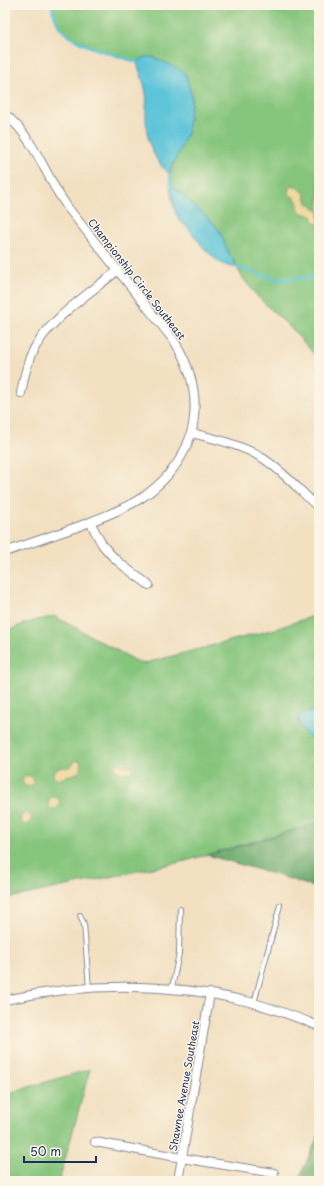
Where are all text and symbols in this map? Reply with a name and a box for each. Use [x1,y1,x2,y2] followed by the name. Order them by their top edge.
[85,215,190,342] street label: Championship Circle Southeast
[165,1020,202,1152] street label: Shawnee Avenue Southeast
[24,1138,96,1164] scale bar
[30,1142,61,1160] text: 50 m

